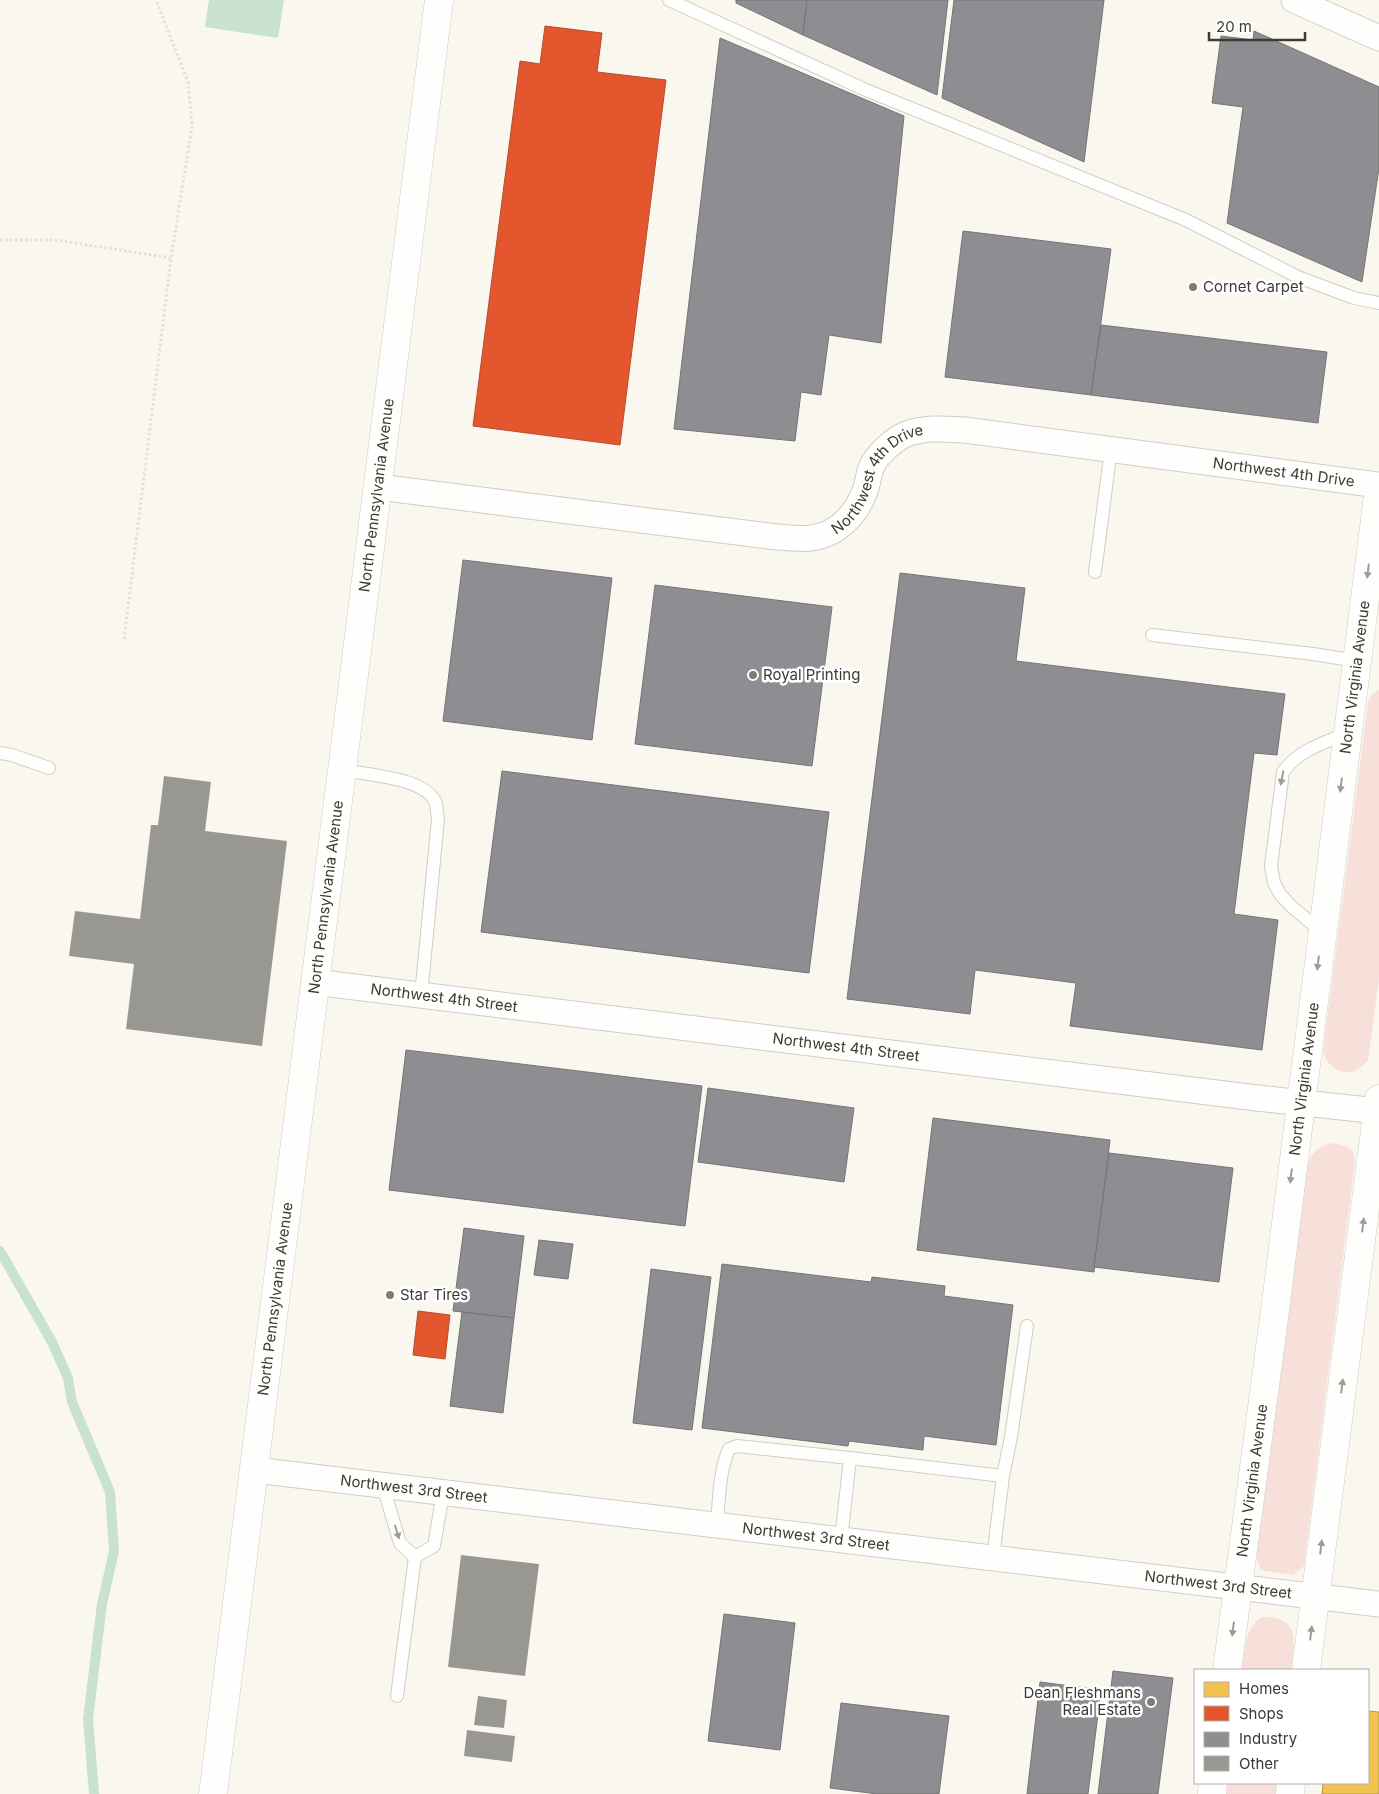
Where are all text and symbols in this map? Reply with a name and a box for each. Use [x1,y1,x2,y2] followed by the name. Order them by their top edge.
[1209,10,1305,42] scale bar
[1216,17,1252,36] text: 20 m
[1203,277,1304,296] place label: Cornet Carpet
[1187,281,1199,293] marker: Cornet Carpet
[354,397,398,593] street label: North Pennsylvania Avenue
[827,420,925,538] street label: Northwest 4th Drive
[1212,453,1356,491] street label: Northwest 4th Drive
[1364,564,1372,580] one-way arrow
[1335,599,1374,755] street label: North Virginia Avenue
[763,665,860,684] place label: Royal Printing
[747,669,759,681] marker: Royal Printing
[1278,771,1286,787] one-way arrow
[1337,777,1345,793] one-way arrow
[304,799,347,995] street label: North Pennsylvania Avenue
[1314,955,1322,971] one-way arrow
[370,979,519,1016] street label: Northwest 4th Street
[1285,1001,1323,1157] street label: North Virginia Avenue
[771,1028,921,1065] street label: Northwest 4th Street
[1287,1169,1295,1185] one-way arrow
[253,1201,296,1397] street label: North Pennsylvania Avenue
[1359,1217,1367,1233] one-way arrow
[400,1285,468,1304] place label: Star Tires
[384,1289,396,1301] marker: Star Tires
[1338,1378,1346,1394] one-way arrow
[1232,1403,1271,1558] street label: North Virginia Avenue
[339,1470,489,1507] street label: Northwest 3rd Street
[741,1518,891,1555] street label: Northwest 3rd Street
[393,1525,401,1540] one-way arrow
[1318,1539,1326,1555] one-way arrow
[1143,1566,1293,1603] street label: Northwest 3rd Street
[1229,1621,1237,1637] one-way arrow
[1307,1625,1315,1641] one-way arrow
[1194,1669,1369,1784] legend
[1239,1679,1289,1698] text: Homes
[1023,1683,1141,1719] place label: Dean Fleshmans Real Estate
[1145,1696,1157,1708] marker: Dean Fleshmans Real Estate
[1239,1704,1284,1723] text: Shops
[1239,1729,1298,1748] text: Industry
[1239,1754,1279,1773] text: Other

